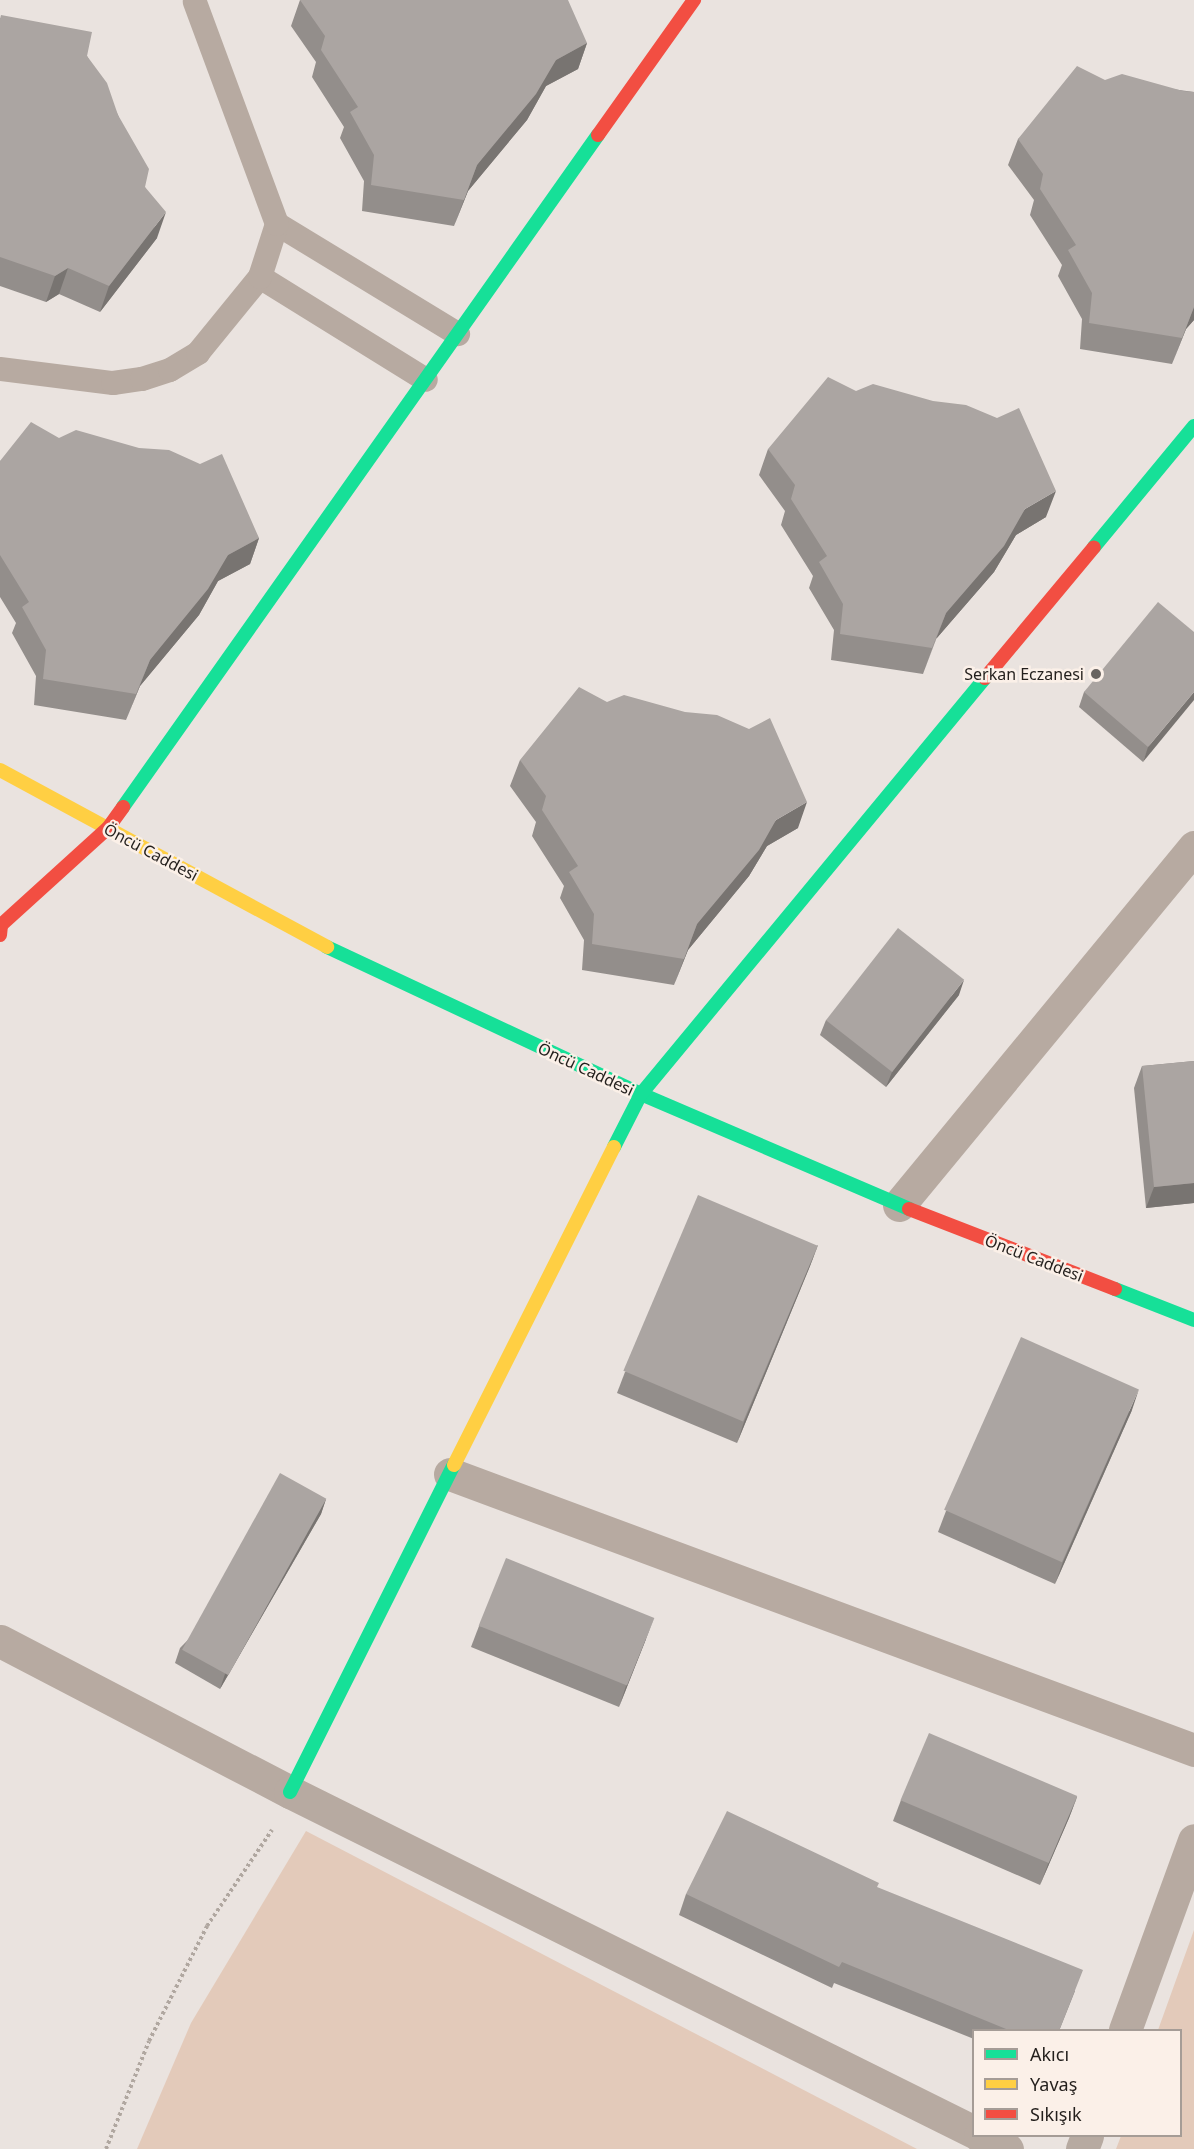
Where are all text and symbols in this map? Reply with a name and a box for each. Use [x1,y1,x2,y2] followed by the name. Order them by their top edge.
[964,664,1084,684] place label: Serkan Eczanesi
[1089,667,1103,681] marker: Serkan Eczanesi
[101,819,201,885] street label: Öncü Caddesi
[535,1038,637,1100] street label: Öncü Caddesi
[982,1230,1086,1286] street label: Öncü Caddesi
[972,2029,1182,2137] legend
[1030,2042,1069,2066] text: Akıcı
[1030,2072,1077,2096] text: Yavaş
[1030,2102,1082,2126] text: Sıkışık

